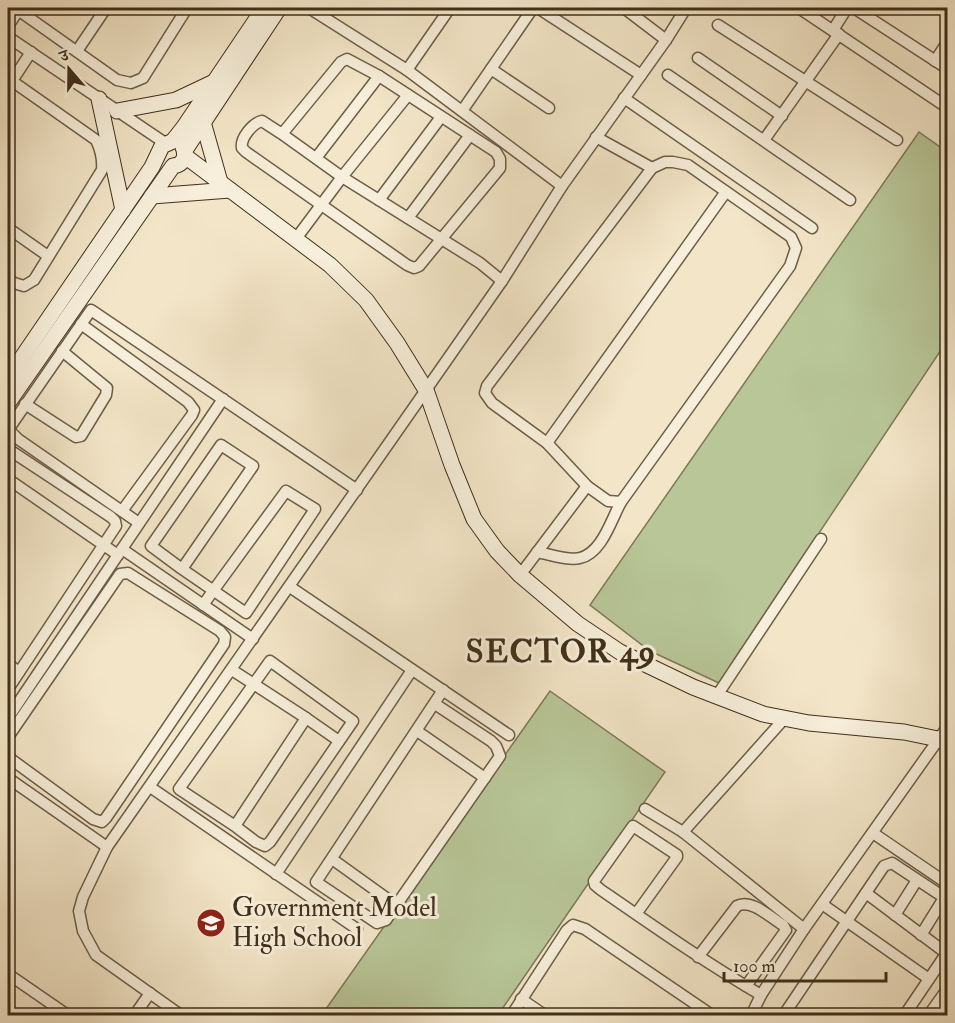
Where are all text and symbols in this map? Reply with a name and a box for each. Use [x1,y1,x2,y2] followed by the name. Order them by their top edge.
[39,39,99,99] north arrow
[56,44,73,67] text: उ
[466,632,656,672] district label: SECTOR 49
[232,892,437,954] place label: Government Model High School
[195,907,227,939] school or university icon: Government Model High School
[724,945,886,983] scale bar
[733,955,776,978] text: 100 m

